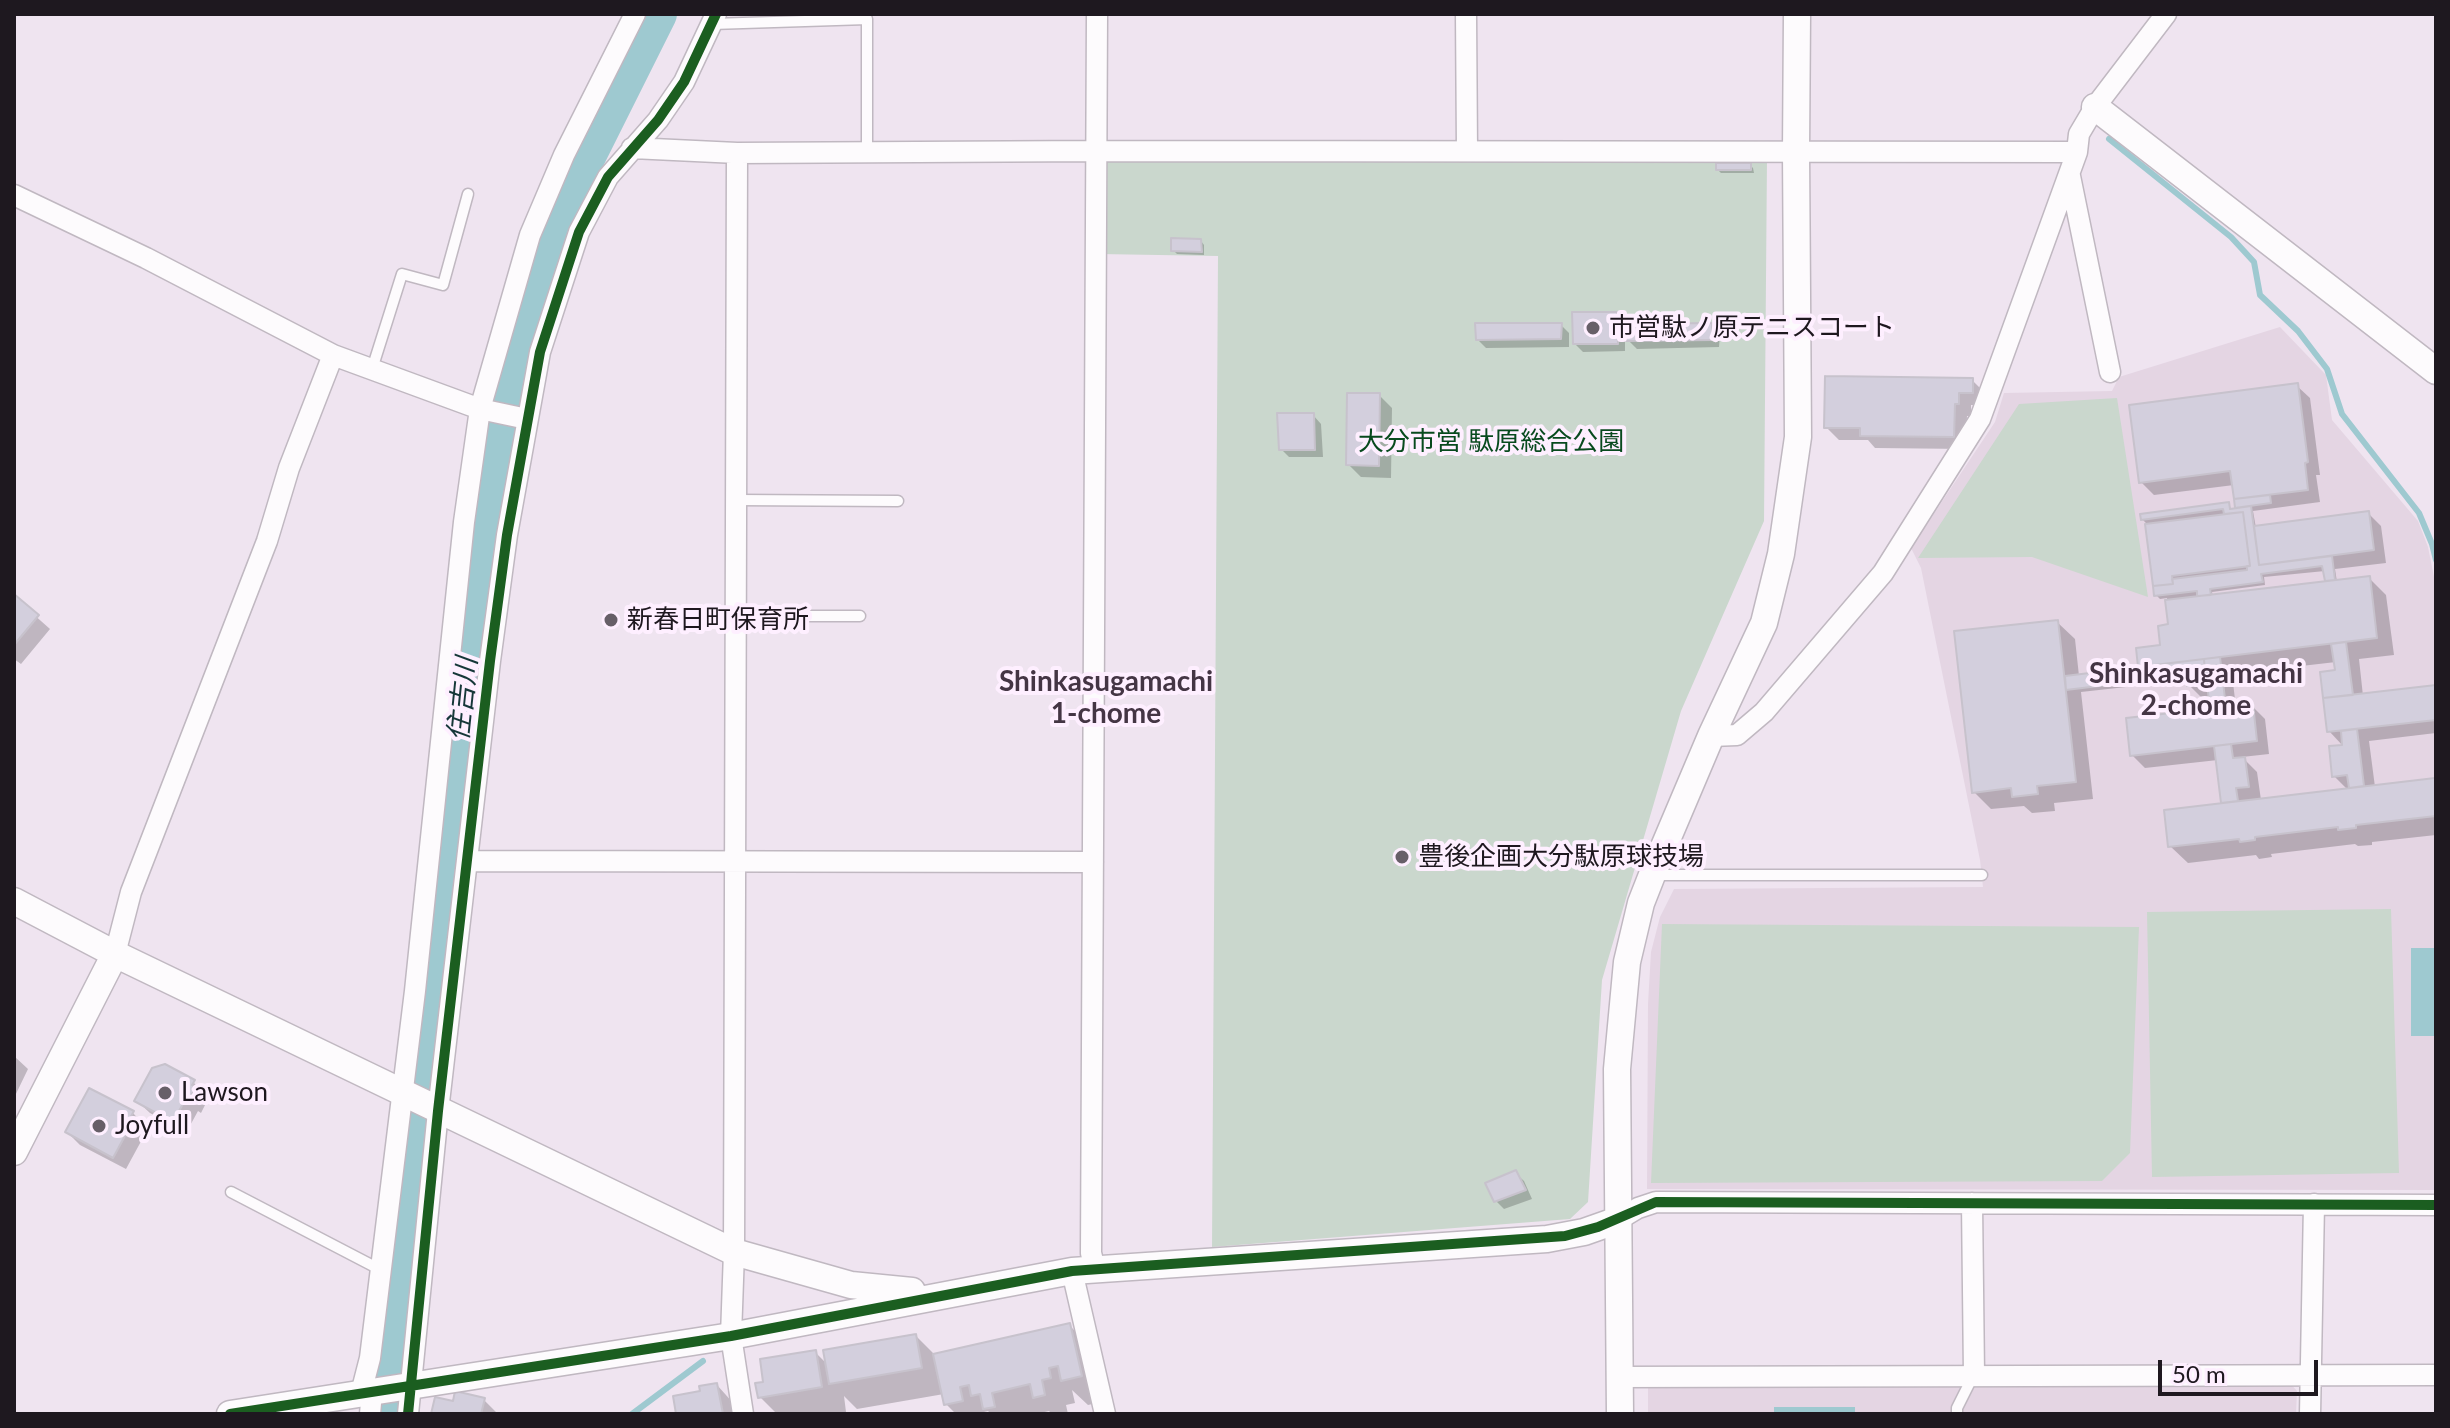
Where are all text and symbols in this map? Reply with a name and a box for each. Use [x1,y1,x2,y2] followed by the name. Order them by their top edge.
[1609,312,1895,344] place label: 市営駄ノ原テニスコート
[1584,319,1602,337] marker: 市営駄ノ原テニスコート
[1358,426,1624,458] park label: 大分市営 駄原総合公園
[627,604,809,636] place label: 新春日町保育所
[602,611,620,629] marker: 新春日町保育所
[442,655,484,743] water label: 住吉川
[2089,657,2303,723] district label: Shinkasugamachi 2-chome
[999,665,1213,731] district label: Shinkasugamachi 1-chome
[1418,841,1704,873] place label: 豊後企画大分駄原球技場
[1393,848,1411,866] marker: 豊後企画大分駄原球技場
[181,1077,268,1109] place label: Lawson
[156,1084,174,1102] marker: Lawson
[115,1110,189,1142] place label: Joyfull
[90,1117,108,1135] marker: Joyfull
[2162,1344,2322,1394] scale bar
[2172,1359,2226,1388] text: 50 m

